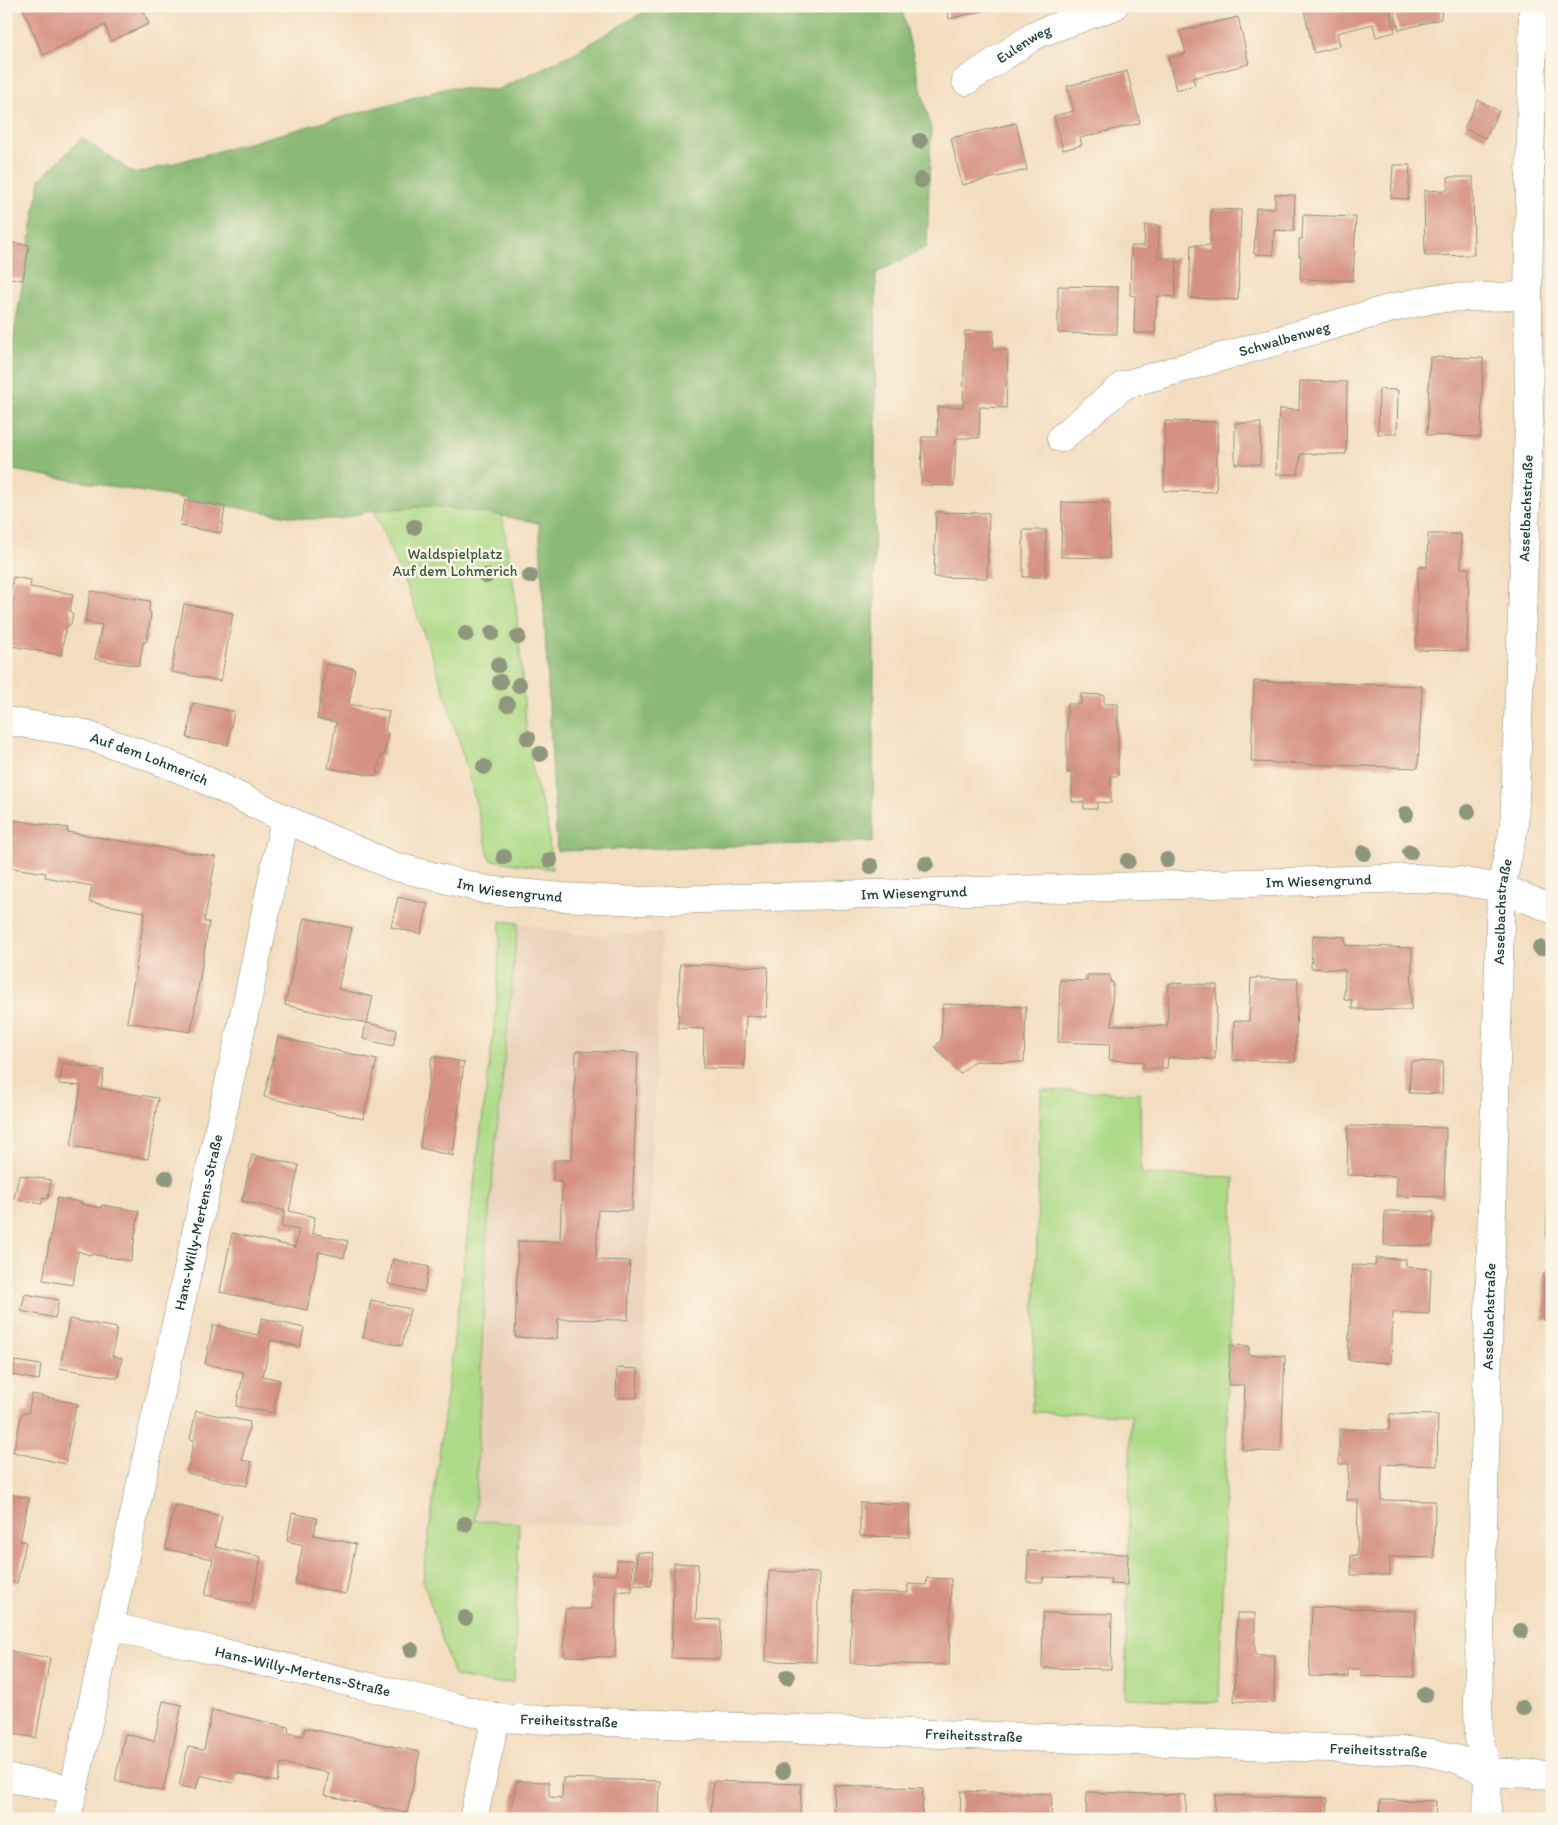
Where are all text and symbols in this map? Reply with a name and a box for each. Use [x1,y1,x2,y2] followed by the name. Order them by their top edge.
[993,21,1054,67] street label: Eulenweg
[1237,317,1332,361] street label: Schwalbenweg
[1515,454,1537,562] street label: Asselbachstraße
[393,545,518,580] park label: Waldspielplatz Auf dem Lohmerich
[88,728,212,789] street label: Auf dem Lohmerich
[1490,857,1516,965] street label: Asselbachstraße
[1265,870,1373,891] street label: Im Wiesengrund
[455,874,564,906] street label: Im Wiesengrund
[861,882,968,903] street label: Im Wiesengrund
[170,1132,227,1312] street label: Hans-Willy-Mertens-Straße
[1478,1263,1499,1370] street label: Asselbachstraße
[213,1642,392,1701] street label: Hans-Willy-Mertens-Straße
[520,1710,618,1731] street label: Freiheitsstraße
[925,1725,1023,1746] street label: Freiheitsstraße
[1329,1739,1428,1762] street label: Freiheitsstraße

